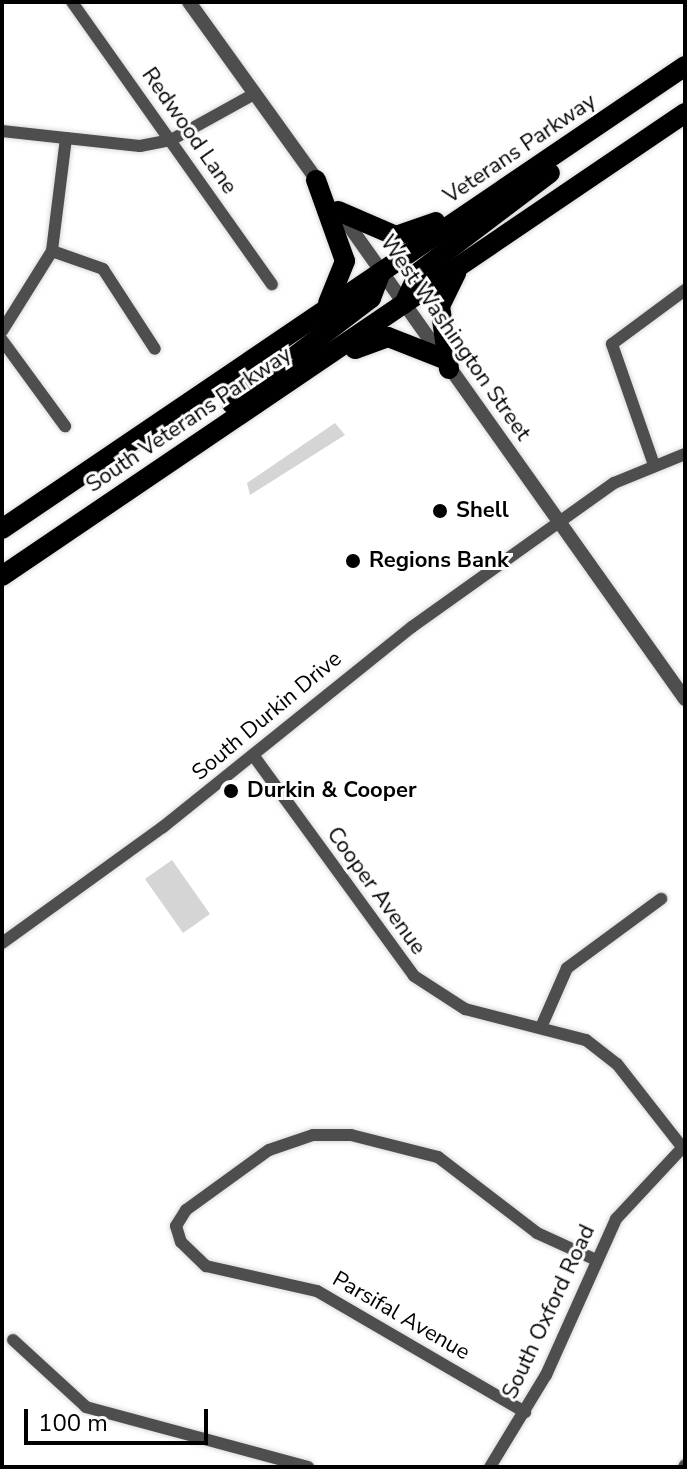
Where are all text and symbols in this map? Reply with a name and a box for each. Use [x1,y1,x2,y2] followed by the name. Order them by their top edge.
[136,63,242,199] street label: Redwood Lane
[439,88,601,210] street label: Veterans Parkway
[374,230,536,446] street label: West Washington Street
[81,341,297,499] street label: South Veterans Parkway
[456,498,509,524] place label: Shell
[431,502,449,520] marker: Shell
[369,548,509,574] place label: Regions Bank
[344,552,362,570] marker: Regions Bank
[187,646,347,786] street label: South Durkin Drive
[247,778,417,804] place label: Durkin & Cooper
[222,782,240,800] marker: Durkin & Cooper
[321,822,431,960] street label: Cooper Avenue
[497,1221,601,1403] street label: South Oxford Road
[328,1266,474,1366] street label: Parsifal Avenue
[28,1393,212,1443] scale bar
[38,1407,108,1439] text: 100 m

